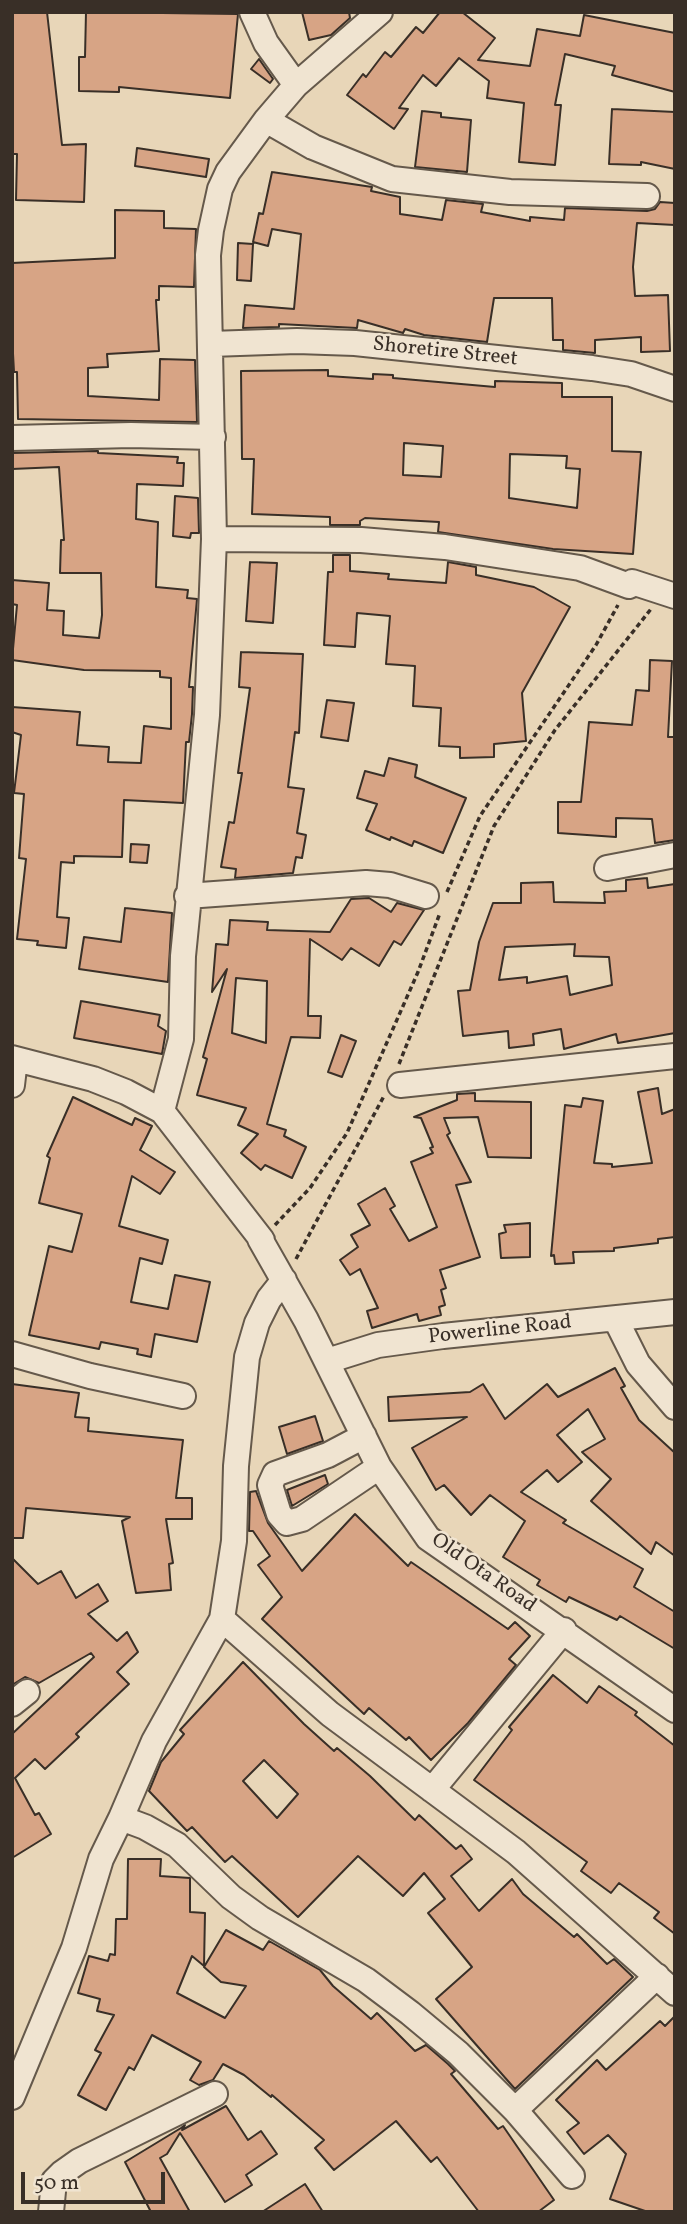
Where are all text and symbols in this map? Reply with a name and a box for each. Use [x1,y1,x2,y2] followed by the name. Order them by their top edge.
[371,333,519,373] street label: Shoretire Street
[427,1311,573,1351] street label: Powerline Road
[426,1529,540,1619] street label: Old Ota Road
[24,2158,168,2202] scale bar
[34,2169,79,2198] text: 50 m

